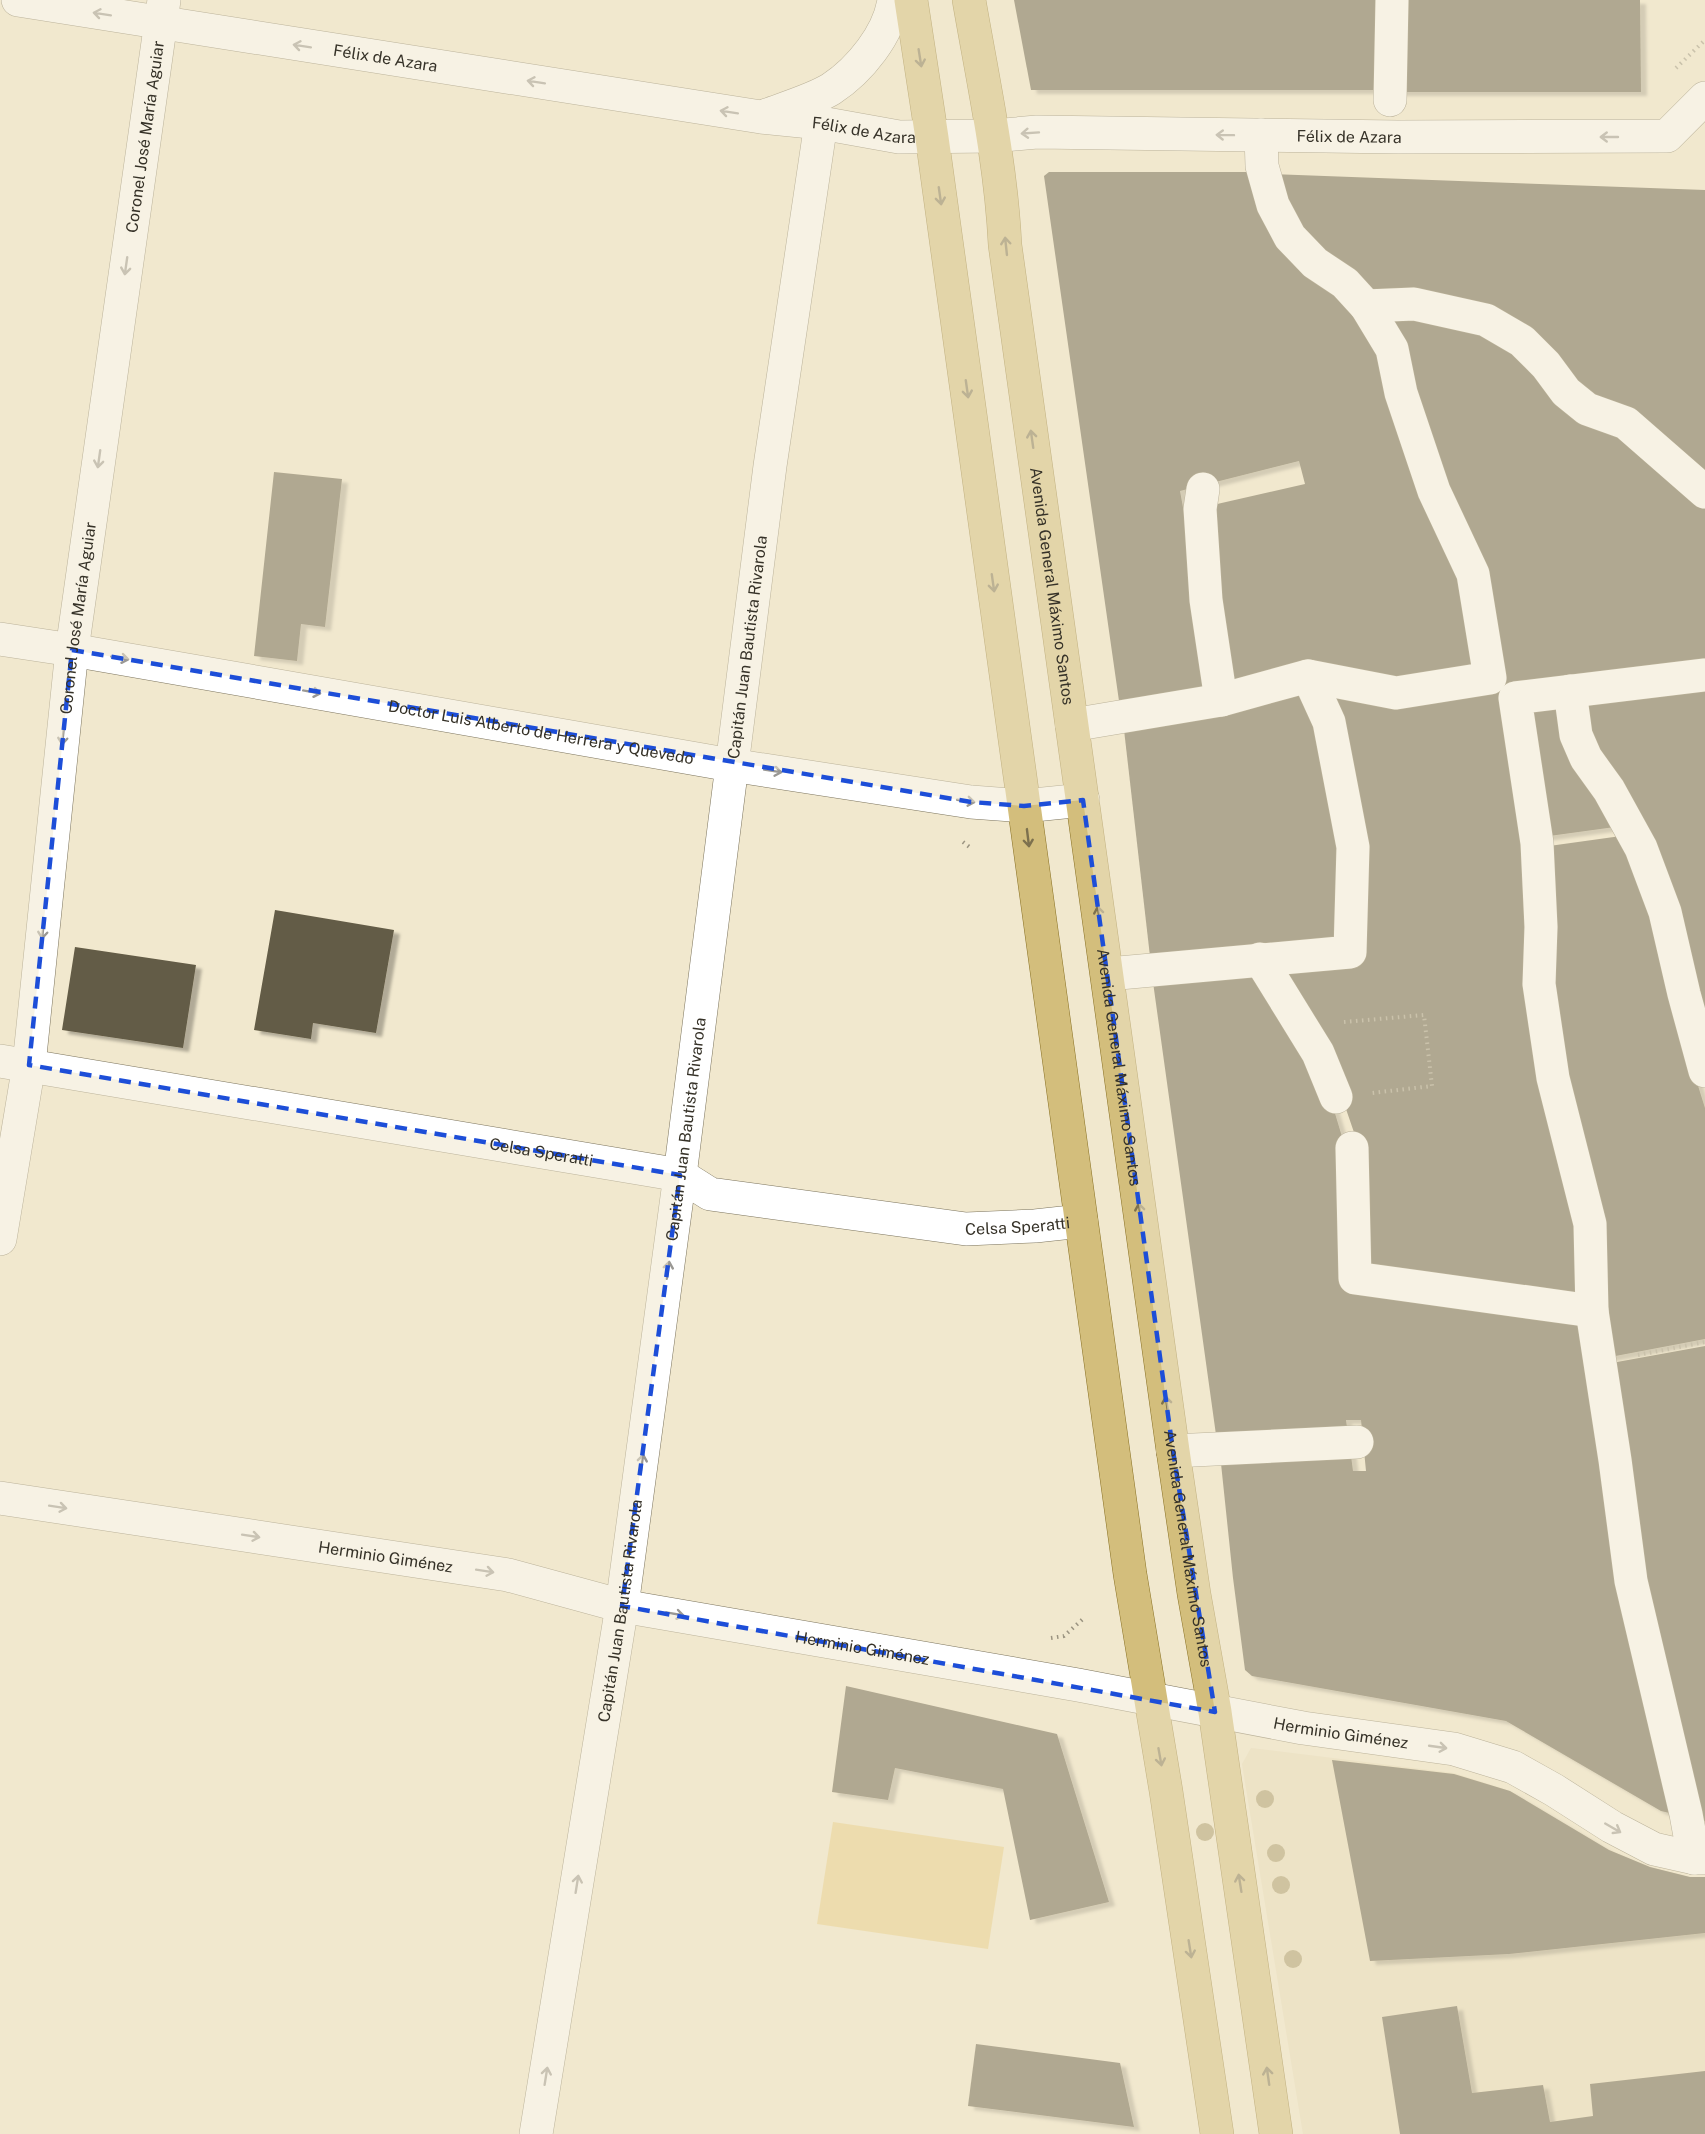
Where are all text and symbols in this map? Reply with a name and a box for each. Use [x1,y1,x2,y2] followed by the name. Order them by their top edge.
[93,8,113,19] one-way arrow
[122,40,168,234] street label: Coronel José María Aguiar
[293,40,312,51] one-way arrow
[332,41,439,76] street label: Félix de Azara
[914,47,925,67] one-way arrow
[527,77,546,88] one-way arrow
[719,107,739,118] one-way arrow
[811,113,916,147] street label: Félix de Azara
[1296,127,1402,147] street label: Félix de Azara
[1021,128,1040,139] one-way arrow
[1215,129,1235,141] one-way arrow
[1599,131,1619,143] one-way arrow
[935,186,946,206] one-way arrow
[1000,236,1011,256] one-way arrow
[121,255,132,275] one-way arrow
[961,379,972,399] one-way arrow
[1027,429,1038,449] one-way arrow
[94,449,105,468] one-way arrow
[1026,466,1078,706] street label: Avenida General Máximo Santos
[56,521,100,715] street label: Coronel José María Aguiar
[724,534,771,760] street label: Capitán Juan Bautista Rivarola
[988,572,999,592] one-way arrow
[110,653,129,664] one-way arrow
[302,687,321,698] one-way arrow
[387,696,695,768] street label: Doctor Luis Alberto de Herrera y Quevedo
[58,725,69,745] one-way arrow
[763,765,783,776] one-way arrow
[956,796,975,807] one-way arrow
[1023,828,1034,848] one-way arrow
[1093,905,1104,925] one-way arrow
[37,919,48,939] one-way arrow
[1093,947,1145,1187] street label: Avenida General Máximo Santos
[662,1016,710,1242] street label: Capitán Juan Bautista Rivarola
[488,1134,595,1170] street label: Celsa Speratti
[1135,1202,1146,1222] one-way arrow
[965,1213,1071,1239] street label: Celsa Speratti
[662,1260,673,1280] one-way arrow
[1161,1396,1172,1415] one-way arrow
[1160,1429,1216,1669] street label: Avenida General Máximo Santos
[636,1453,647,1473] one-way arrow
[594,1498,646,1724] street label: Capitán Juan Bautista Rivarola
[47,1502,67,1513] one-way arrow
[240,1531,260,1542] one-way arrow
[317,1537,454,1577] street label: Herminio Giménez
[475,1566,494,1577] one-way arrow
[665,1609,684,1620] one-way arrow
[794,1627,931,1669] street label: Herminio Giménez
[1272,1714,1410,1753] street label: Herminio Giménez
[1428,1741,1448,1752] one-way arrow
[1155,1746,1166,1766] one-way arrow
[1605,1822,1622,1834] one-way arrow
[572,1874,583,1894] one-way arrow
[1234,1874,1245,1893] one-way arrow
[1185,1939,1196,1959] one-way arrow
[540,2067,551,2087] one-way arrow
[1262,2067,1273,2086] one-way arrow

